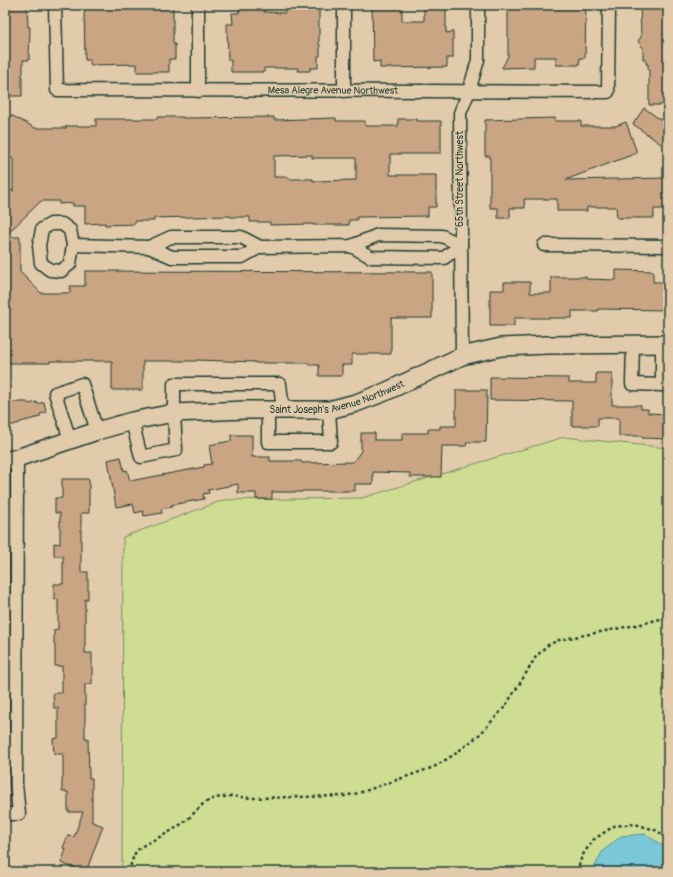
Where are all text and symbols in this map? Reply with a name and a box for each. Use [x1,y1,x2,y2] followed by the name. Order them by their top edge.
[268,85,399,97] street label: Mesa Alegre Avenue Northwest
[454,130,466,227] street label: 65th Street Northwest
[269,377,407,416] street label: Saint Joseph's Avenue Northwest

